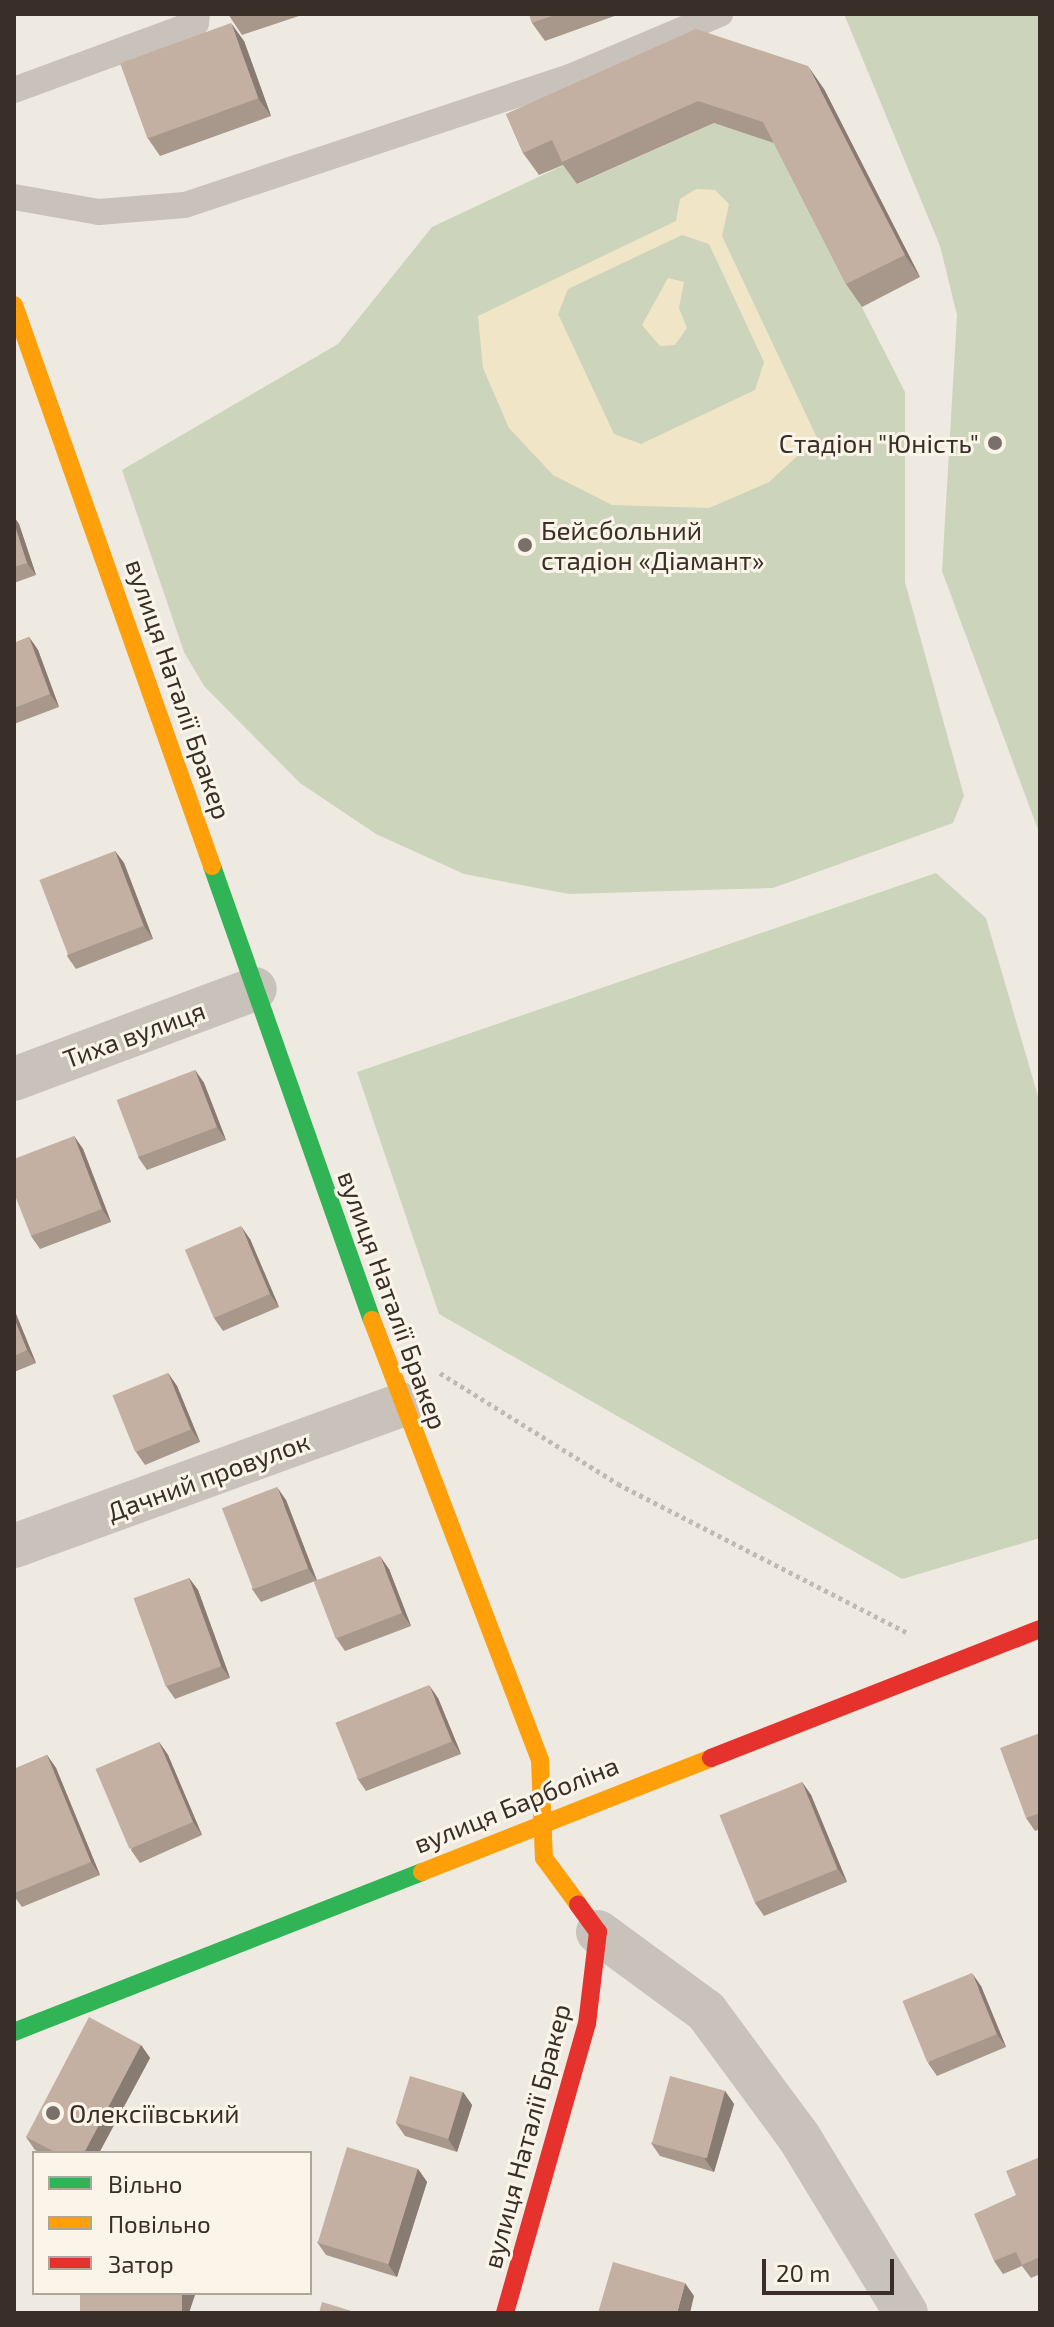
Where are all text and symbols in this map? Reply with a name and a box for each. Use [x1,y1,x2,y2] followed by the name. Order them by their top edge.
[779,427,979,459] place label: Стадіон "Юність"
[986,434,1004,452] marker: Стадіон "Юність"
[541,514,764,576] place label: Бейсбольний стадіон «Діамант»
[516,536,534,554] marker: Бейсбольний стадіон «Діамант»
[120,555,238,823] street label: вулиця Наталії Бракер
[59,994,209,1074] street label: Тиха вулиця
[332,1166,454,1434] street label: вулиця Наталії Бракер
[102,1425,314,1527] street label: Дачний провулок
[409,1749,623,1859] street label: вулиця Барболіна
[476,2000,576,2272] street label: вулиця Наталії Бракер
[69,2097,240,2129] place label: Олексіївський
[44,2104,62,2122] marker: Олексіївський
[32,2151,312,2295] legend
[108,2169,182,2198] text: Вільно
[108,2209,211,2238] text: Повільно
[766,2243,898,2293] scale bar
[108,2249,174,2278] text: Затор
[776,2258,830,2287] text: 20 m

